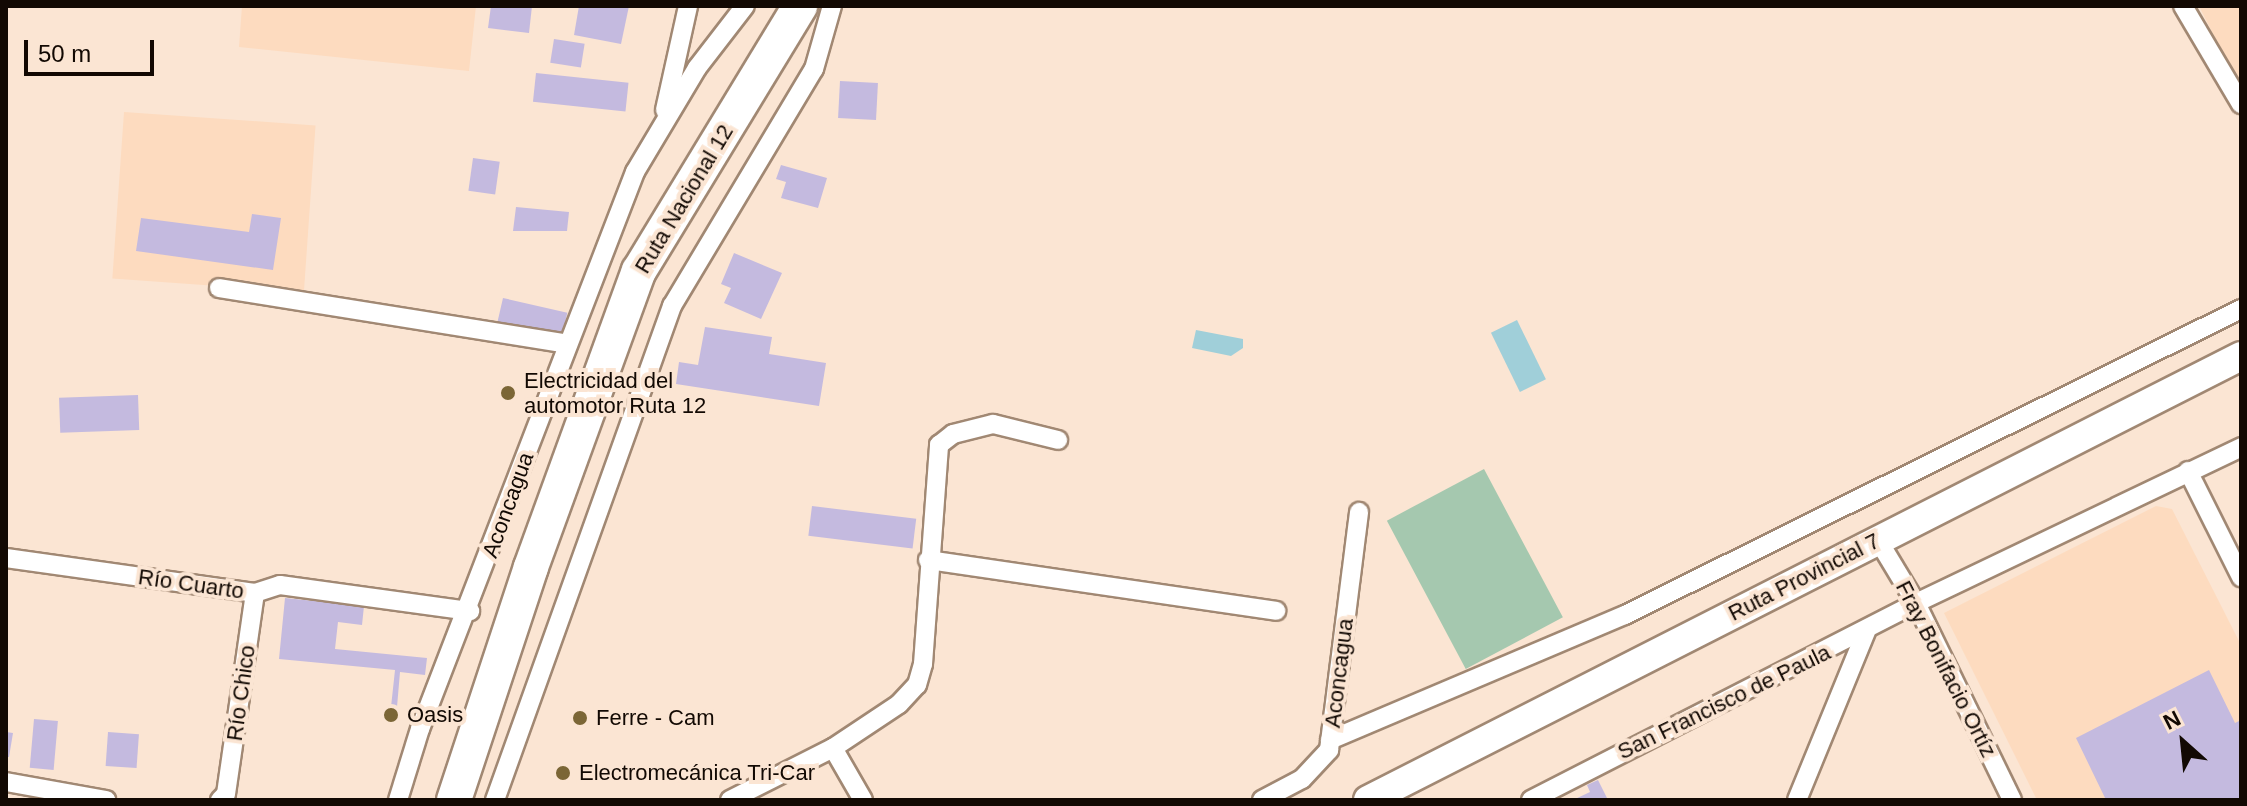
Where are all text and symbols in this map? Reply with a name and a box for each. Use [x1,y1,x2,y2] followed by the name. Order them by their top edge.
[28,24,158,74] scale bar
[38,40,91,67] text: 50 m
[629,120,739,278] street label: Ruta Nacional 12
[524,367,706,418] place label: Electricidad del automotor Ruta 12
[499,384,517,402] marker: Electricidad del automotor Ruta 12
[477,449,539,561] street label: Aconcagua
[1724,527,1884,627] street label: Ruta Provincial 7
[136,564,246,604] street label: Río Cuarto
[1890,576,2002,762] street label: Fray Bonifacio Ortíz
[1319,617,1359,729] street label: Aconcagua
[1613,639,1835,765] street label: San Francisco de Paula
[221,643,261,743] street label: Río Chico
[407,702,463,728] place label: Oasis
[2143,702,2223,782] north arrow
[596,705,715,731] place label: Ferre - Cam
[2159,705,2185,735] text: N
[382,706,400,724] marker: Oasis
[571,709,589,727] marker: Ferre - Cam
[579,760,815,786] place label: Electromecánica Tri-Car
[554,764,572,782] marker: Electromecánica Tri-Car

